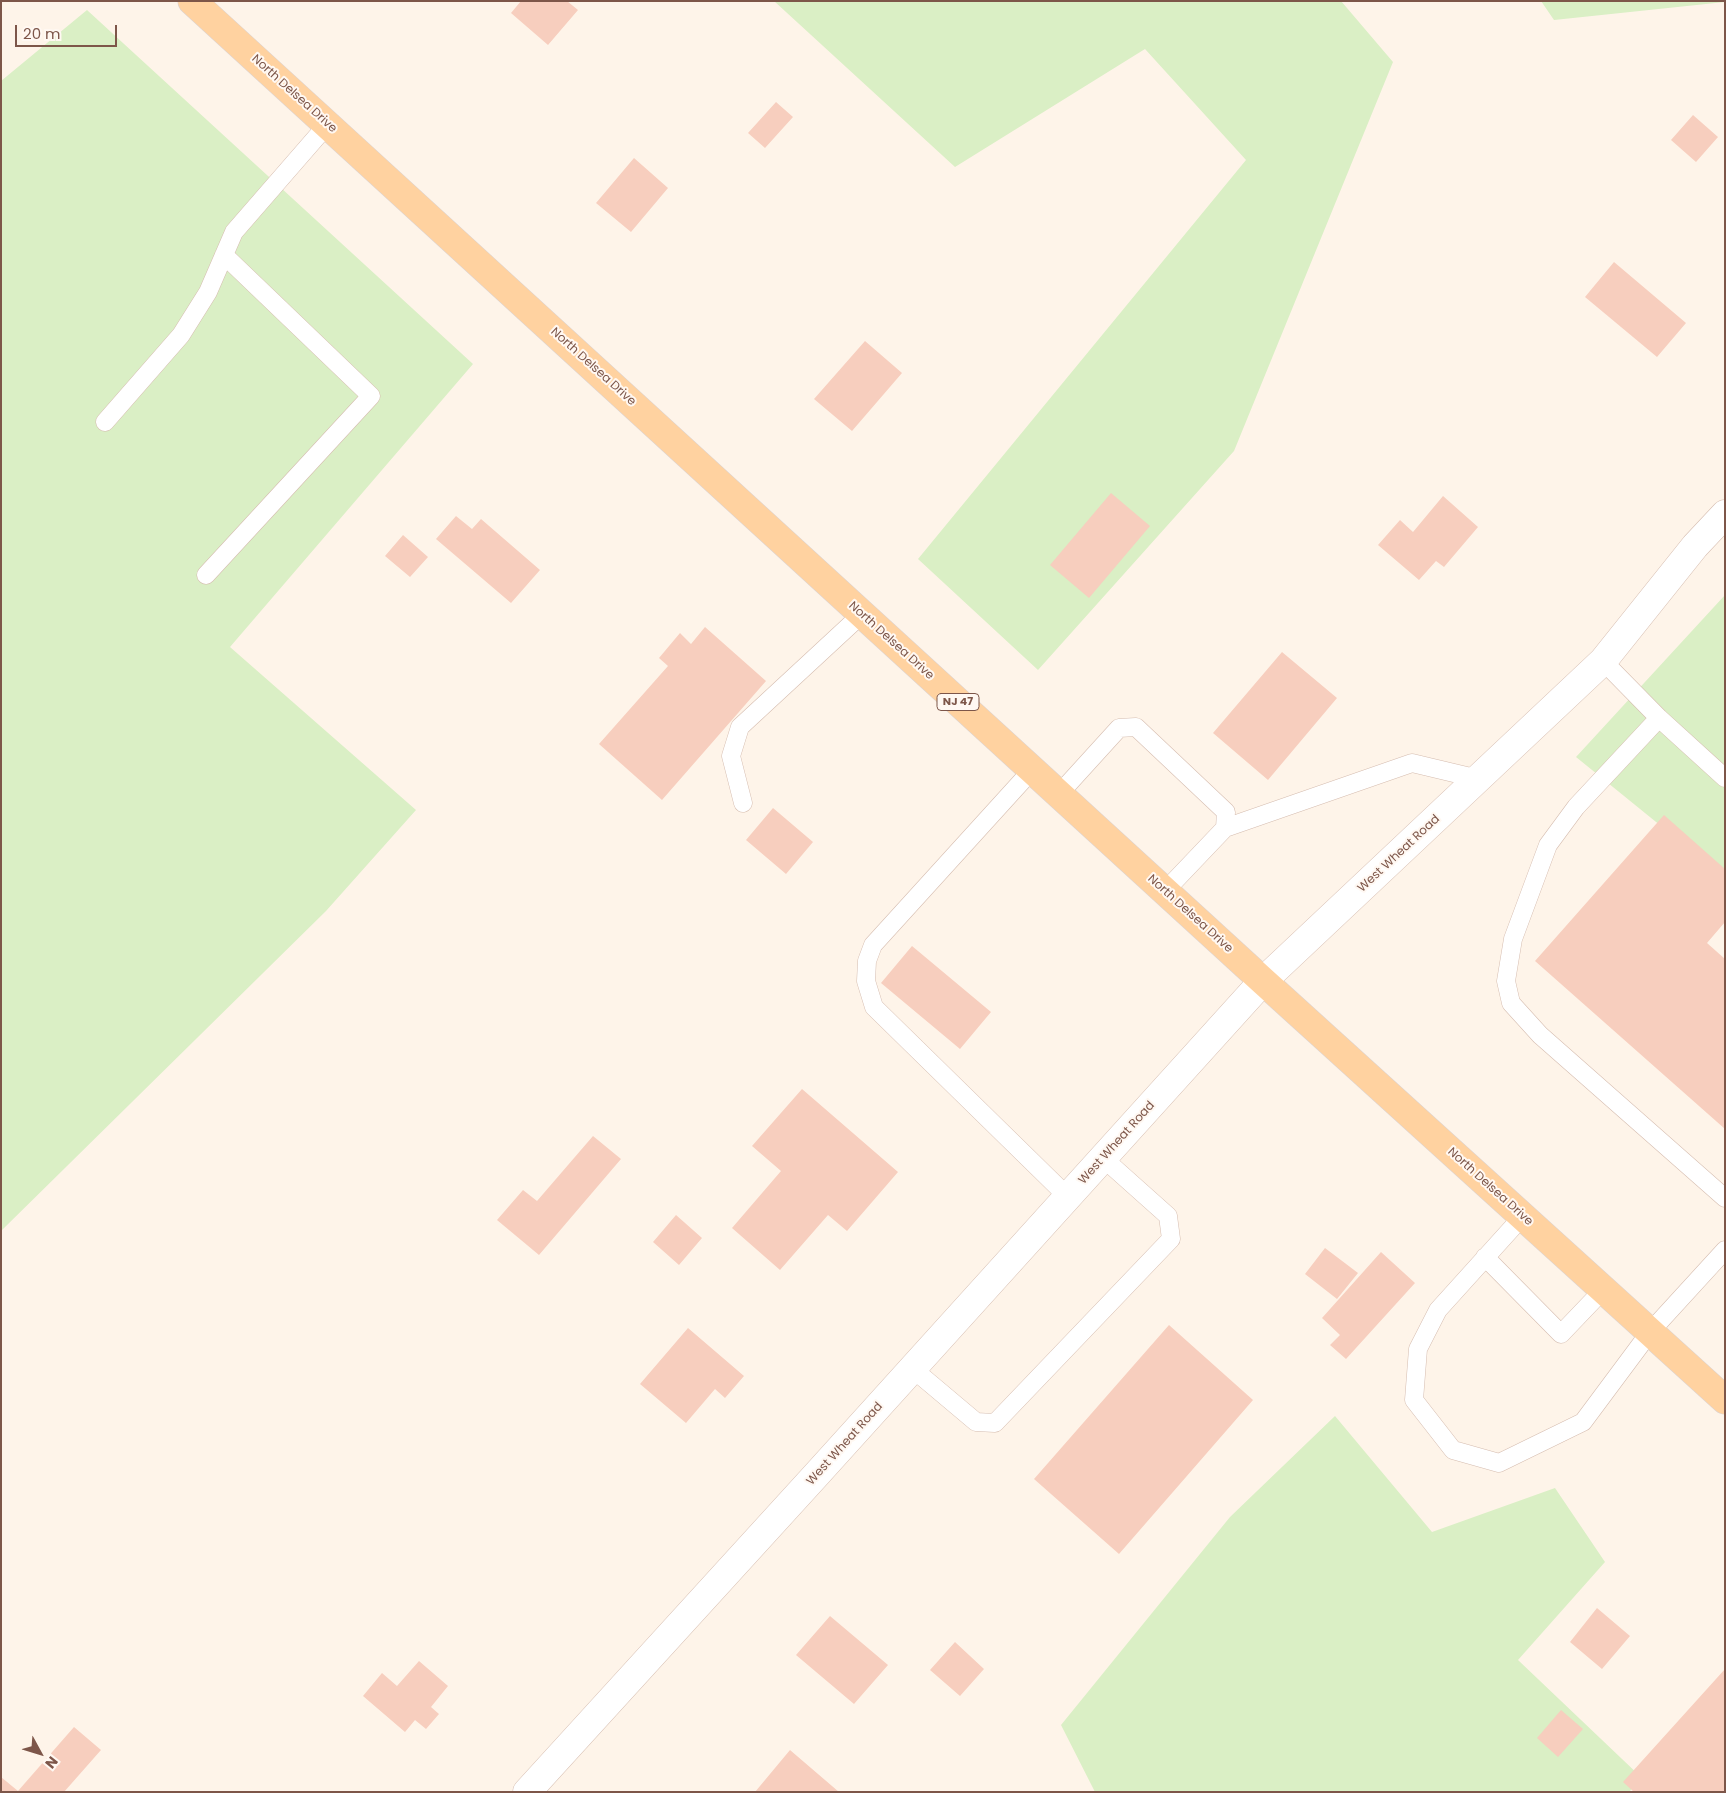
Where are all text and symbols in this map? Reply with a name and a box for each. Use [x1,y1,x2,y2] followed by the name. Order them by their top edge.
[18,15,120,47] scale bar
[23,23,61,44] text: 20 m
[248,52,340,136] street label: North Delsea Drive
[547,325,639,409] street label: North Delsea Drive
[845,599,937,683] street label: North Delsea Drive
[937,694,979,710] road number: NJ 47
[1355,812,1443,896] street label: West Wheat Road
[1144,872,1236,956] street label: North Delsea Drive
[1076,1099,1158,1187] street label: West Wheat Road
[1444,1145,1536,1229] street label: North Delsea Drive
[804,1400,886,1488] street label: West Wheat Road
[15,1728,65,1778] north arrow
[41,1752,63,1773] text: N

